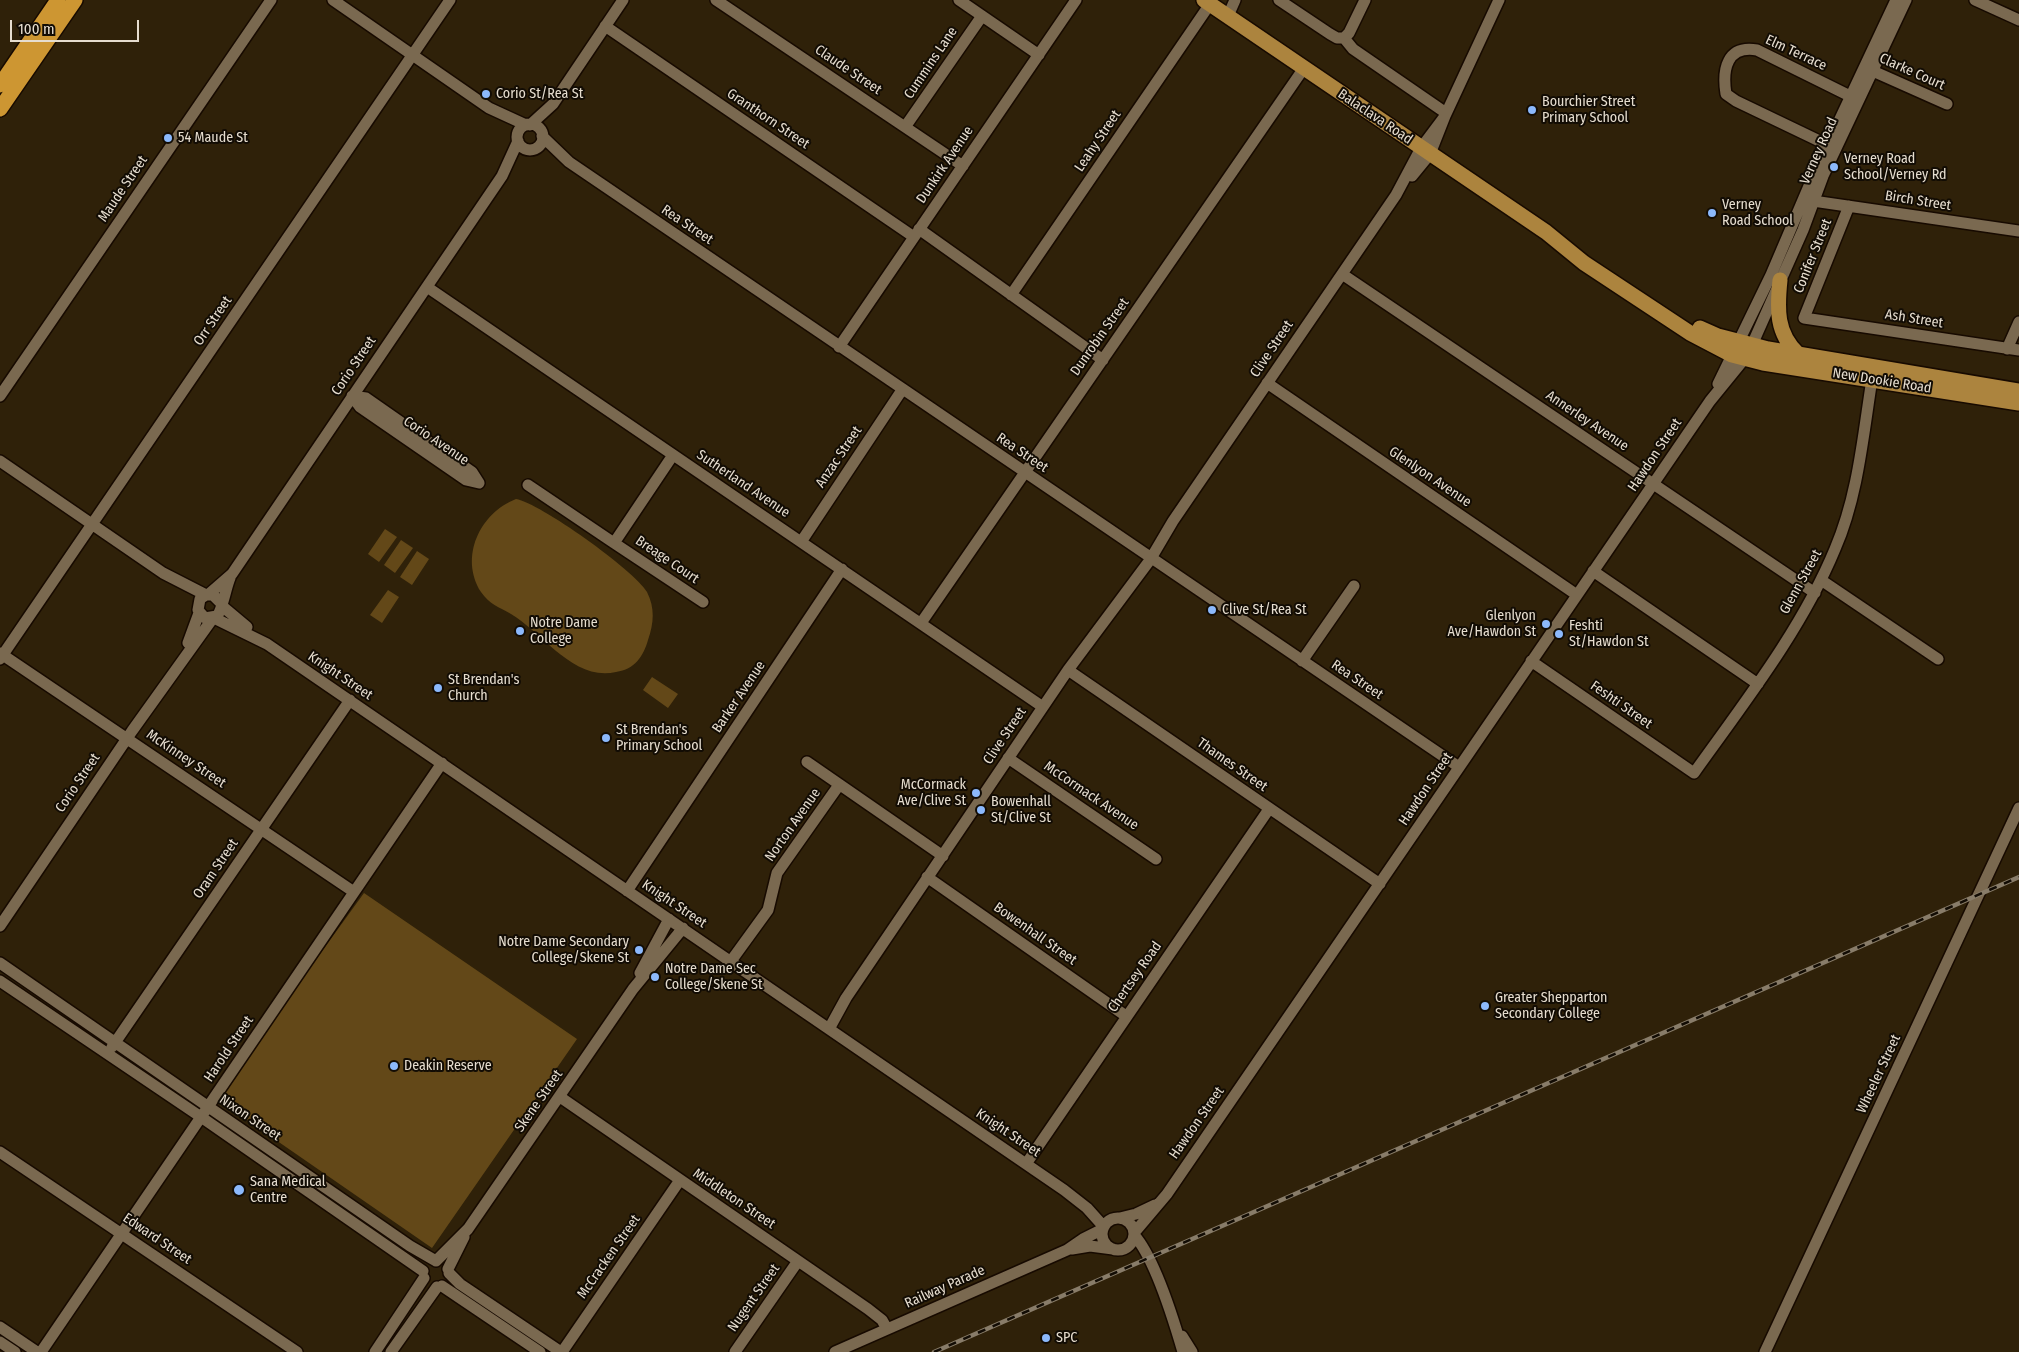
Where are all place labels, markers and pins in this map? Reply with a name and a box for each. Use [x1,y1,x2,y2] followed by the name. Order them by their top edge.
[496,86,583,102] place label: Corio St/Rea St
[480,88,492,100] marker: Corio St/Rea St
[1542,94,1635,126] place label: Bourchier Street Primary School
[1526,104,1538,116] marker: Bourchier Street Primary School
[178,130,248,146] place label: 54 Maude St
[162,132,174,144] marker: 54 Maude St
[1844,151,1947,184] place label: Verney Road School/Verney Rd
[1828,161,1840,173] marker: Verney Road School/Verney Rd
[1722,197,1793,230] place label: Verney Road School
[1706,207,1718,219] marker: Verney Road School
[1222,602,1307,618] place label: Clive St/Rea St
[1206,604,1218,616] marker: Clive St/Rea St
[1447,608,1536,640] place label: Glenlyon Ave/Hawdon St
[530,615,598,648] place label: Notre Dame College
[1540,618,1552,630] marker: Glenlyon Ave/Hawdon St
[1569,618,1649,650] place label: Feshti St/Hawdon St
[514,625,526,637] marker: Notre Dame College
[1553,628,1565,640] marker: Feshti St/Hawdon St
[448,672,520,704] place label: St Brendan's Church
[432,682,444,694] marker: St Brendan's Church
[616,722,702,754] place label: St Brendan's Primary School
[600,732,612,744] marker: St Brendan's Primary School
[897,777,966,810] place label: McCormack Ave/Clive St
[970,787,982,799] marker: McCormack Ave/Clive St
[991,794,1051,826] place label: Bowenhall St/Clive St
[975,804,987,816] marker: Bowenhall St/Clive St
[498,934,629,966] place label: Notre Dame Secondary College/Skene St
[633,944,645,956] marker: Notre Dame Secondary College/Skene St
[665,961,763,994] place label: Notre Dame Sec College/Skene St
[649,971,661,983] marker: Notre Dame Sec College/Skene St
[1495,990,1607,1022] place label: Greater Shepparton Secondary College
[1479,1000,1491,1012] marker: Greater Shepparton Secondary College
[404,1058,492,1074] place label: Deakin Reserve
[388,1060,400,1072] marker: Deakin Reserve
[250,1174,326,1206] place label: Sana Medical Centre
[232,1183,246,1197] marker: Sana Medical Centre
[1056,1330,1077,1346] place label: SPC
[1040,1332,1052,1344] marker: SPC

